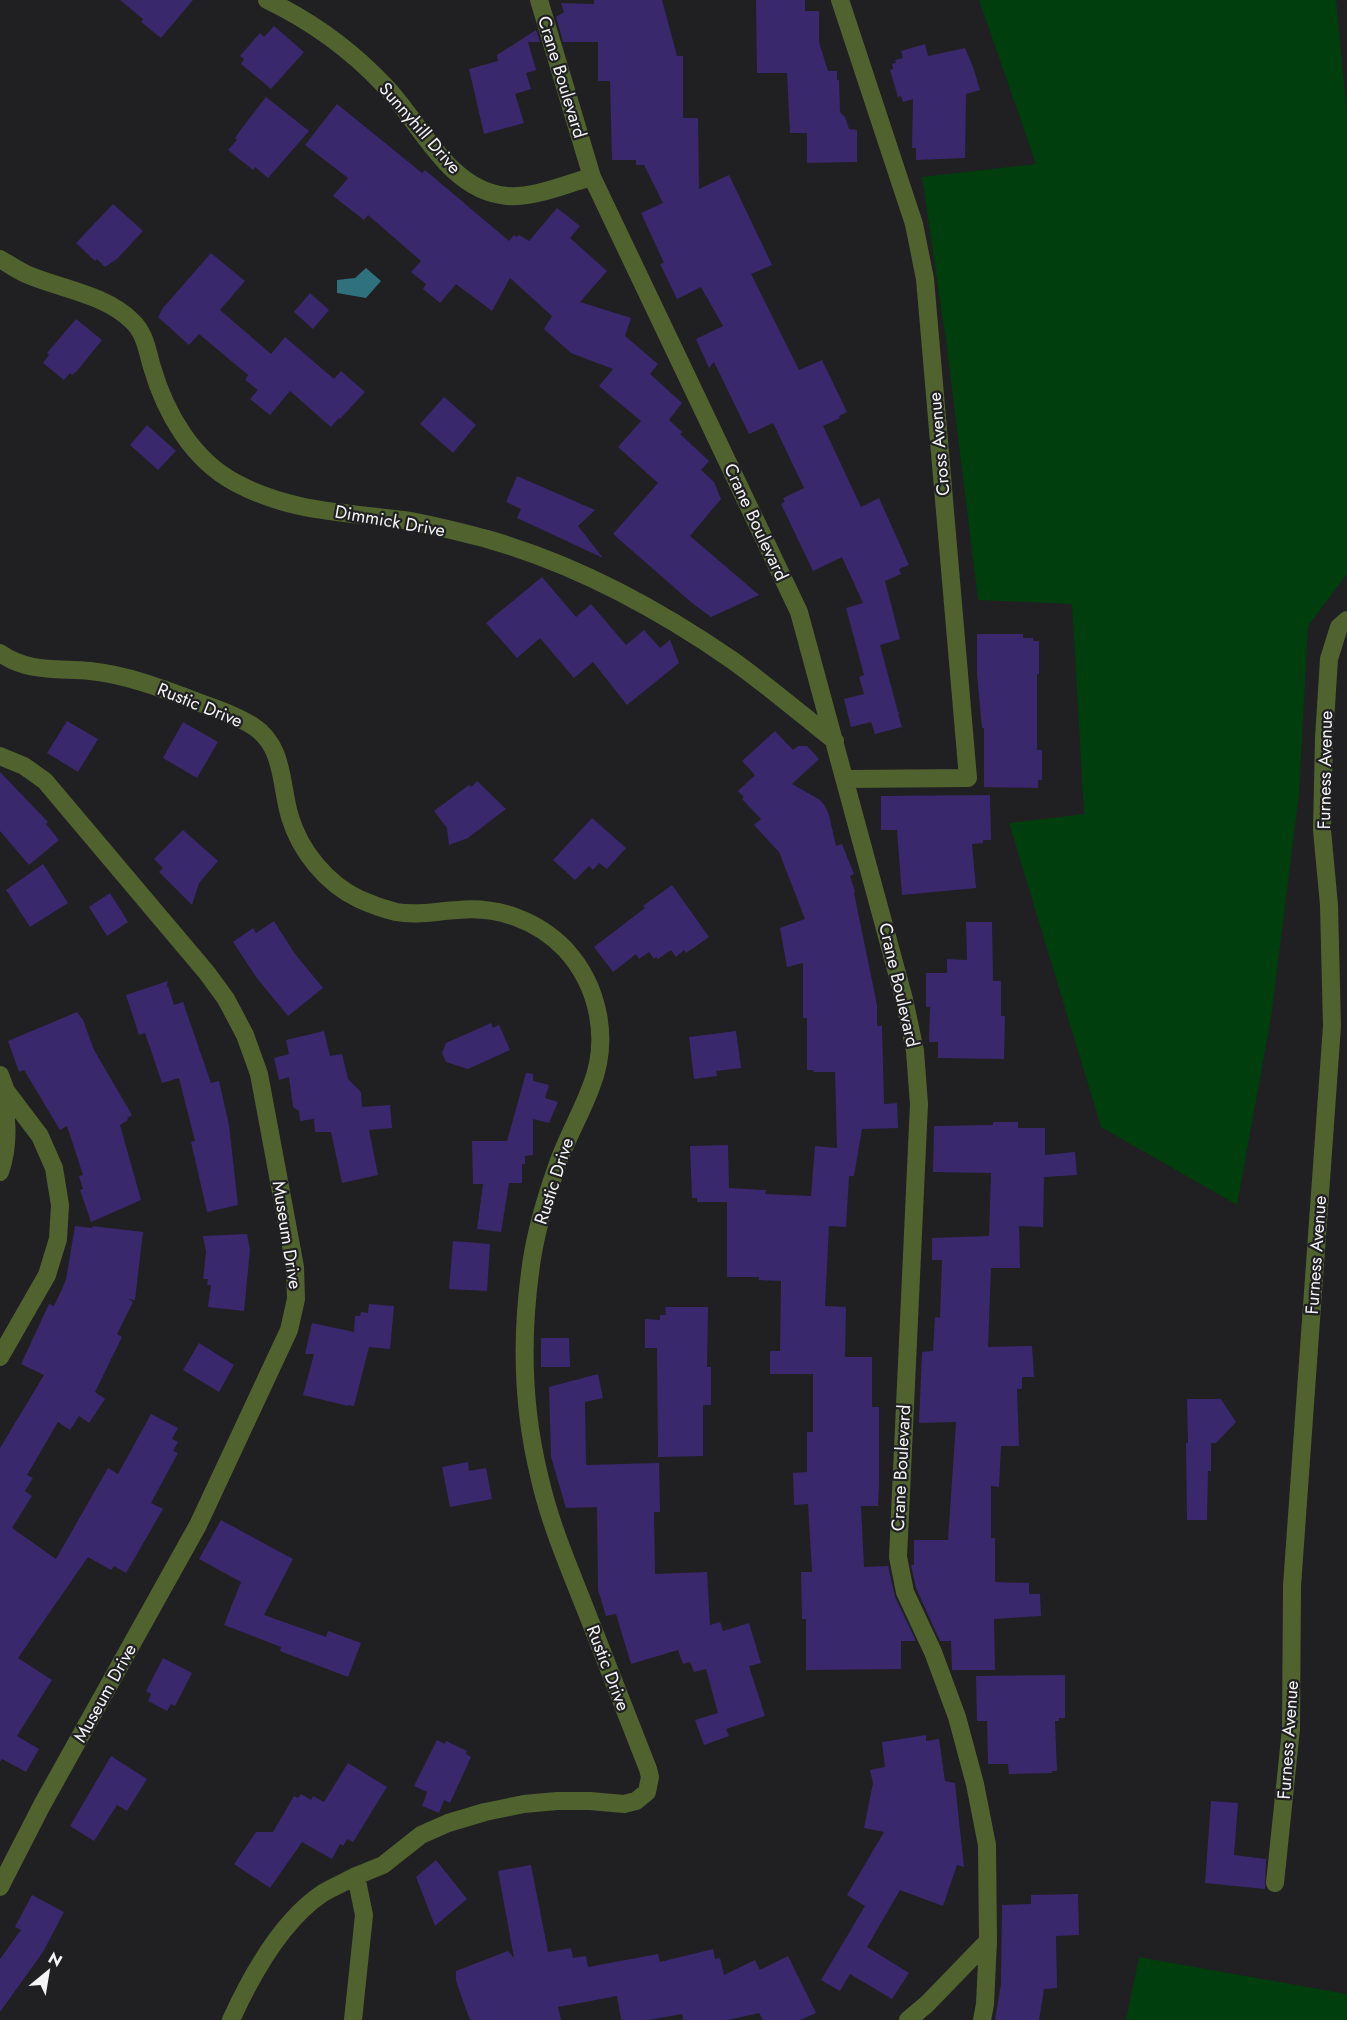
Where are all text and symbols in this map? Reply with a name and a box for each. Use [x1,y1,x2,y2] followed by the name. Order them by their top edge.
[531,13,593,141] street label: Crane Boulevard
[373,76,467,180] street label: Sunnyhill Drive
[922,391,956,497] street label: Cross Avenue
[717,459,795,585] street label: Crane Boulevard
[333,499,447,543] street label: Dimmick Drive
[153,676,247,734] street label: Rustic Drive
[1311,710,1339,830] street label: Furness Avenue
[872,920,926,1050] street label: Crane Boulevard
[528,1134,580,1228] street label: Rustic Drive
[266,1179,308,1291] street label: Museum Drive
[1299,1195,1333,1315] street label: Furness Avenue
[885,1404,917,1532] street label: Crane Boulevard
[580,1621,636,1715] street label: Rustic Drive
[67,1639,143,1747] street label: Museum Drive
[1271,1680,1305,1800] street label: Furness Avenue
[18,1942,78,2002] north arrow
[44,1946,67,1973] text: N

